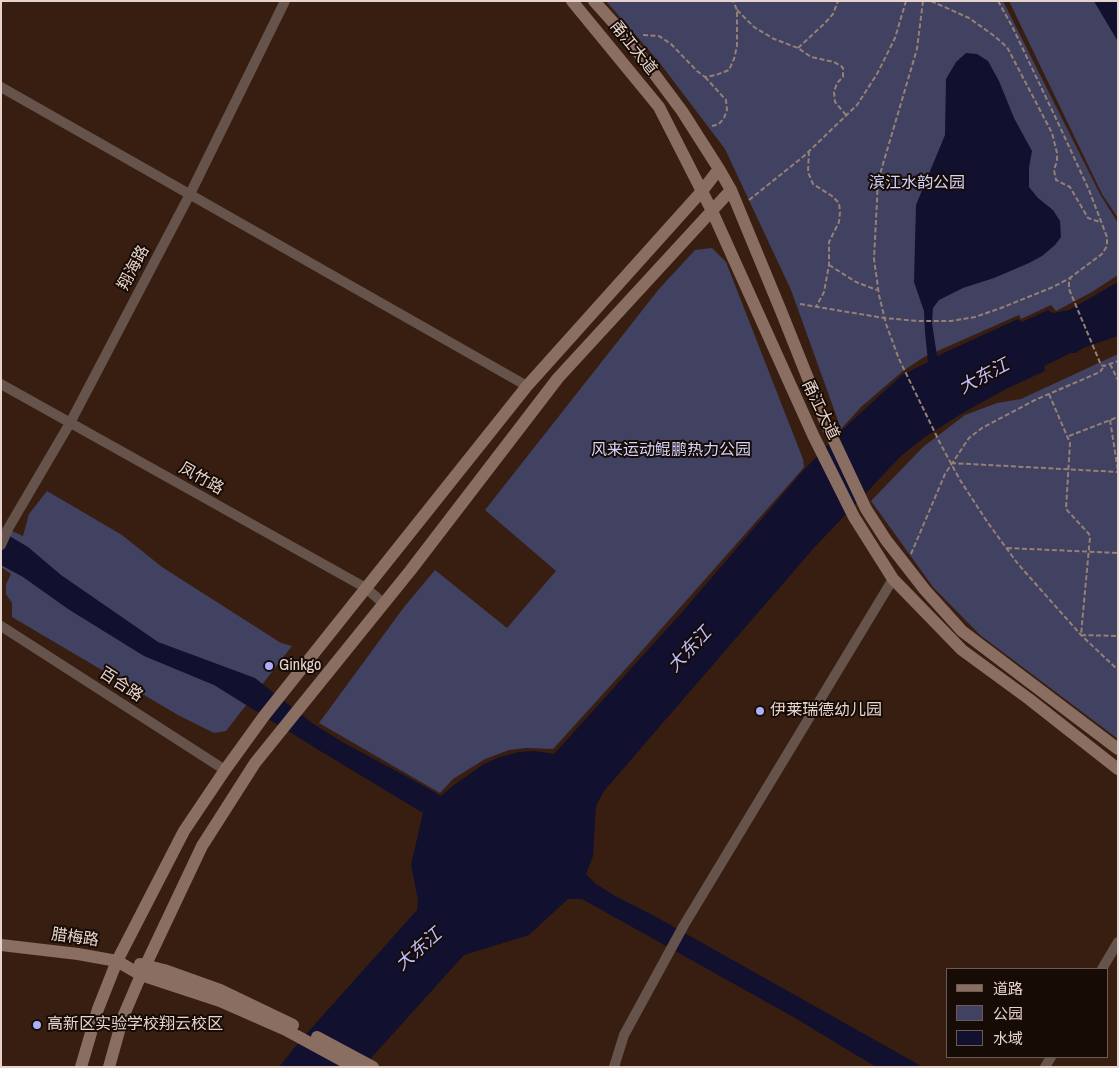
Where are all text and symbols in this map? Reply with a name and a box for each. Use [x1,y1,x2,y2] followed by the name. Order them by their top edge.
[605,17,661,79] street label: 甬江大道
[869,174,965,194] park label: 滨江水韵公园
[114,242,154,294] street label: 翔海路
[955,355,1013,399] water label: 大东江
[797,377,843,443] street label: 甬江大道
[591,441,751,461] park label: 风来运动鲲鹏热力公园
[175,459,227,499] street label: 凤竹路
[664,623,716,677] water label: 大东江
[279,656,321,676] place label: Ginkgo
[263,660,275,672] marker: Ginkgo
[96,664,146,706] street label: 百合路
[770,701,882,721] place label: 伊莱瑞德幼儿园
[754,705,766,717] marker: 伊莱瑞德幼儿园
[392,924,446,976] water label: 大东江
[50,925,100,951] street label: 腊梅路
[946,968,1109,1058] legend
[993,978,1023,999] text: 道路
[993,1003,1023,1024] text: 公园
[47,1015,223,1035] place label: 高新区实验学校翔云校区
[31,1019,43,1031] marker: 高新区实验学校翔云校区
[993,1028,1023,1049] text: 水域

